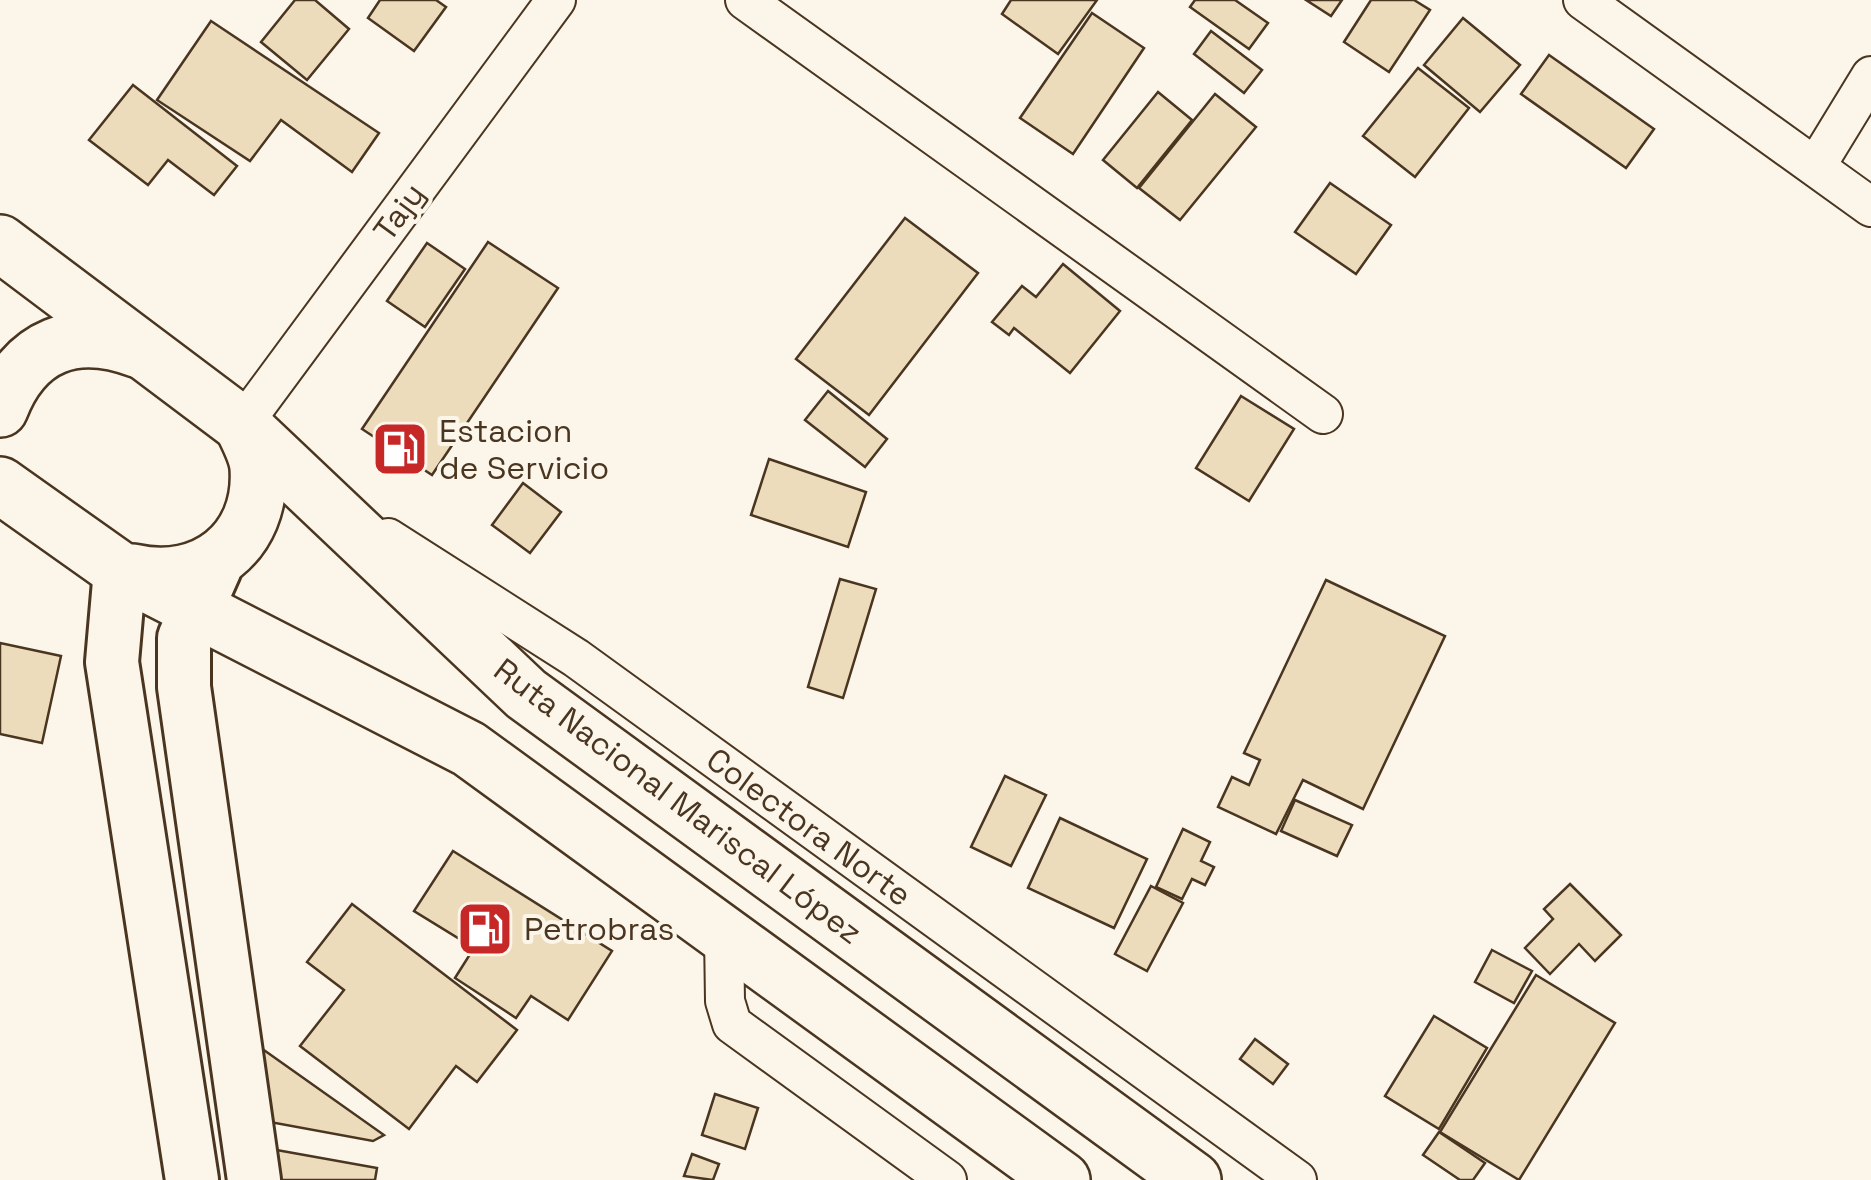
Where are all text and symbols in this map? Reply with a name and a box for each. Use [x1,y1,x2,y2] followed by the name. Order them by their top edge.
[365,175,433,249] street label: Tajy
[439,411,609,488] place label: Estacion de Servicio
[370,419,430,479] fuel station icon: Estacion de Servicio
[486,650,870,952] street label: Ruta Nacional Mariscal López
[699,739,919,915] street label: Colectora Norte
[455,899,515,959] fuel station icon: Petrobras
[524,909,674,949] place label: Petrobras

